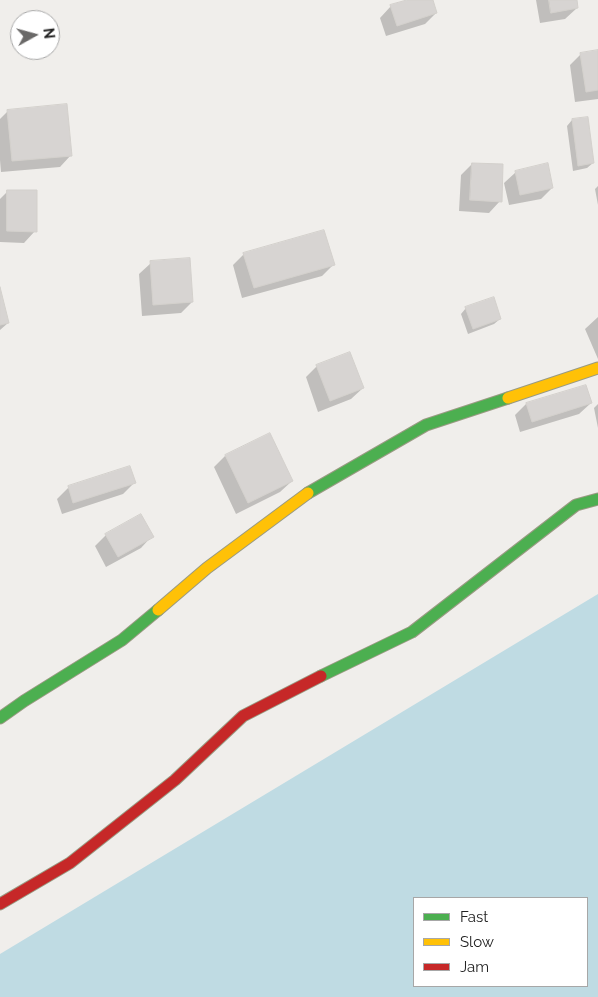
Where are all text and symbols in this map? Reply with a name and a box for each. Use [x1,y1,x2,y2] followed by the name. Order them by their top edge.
[10,10,60,60] north arrow
[40,27,57,40] text: N
[413,897,588,987] legend
[460,908,488,926] text: Fast
[460,933,494,951] text: Slow
[460,958,489,976] text: Jam

